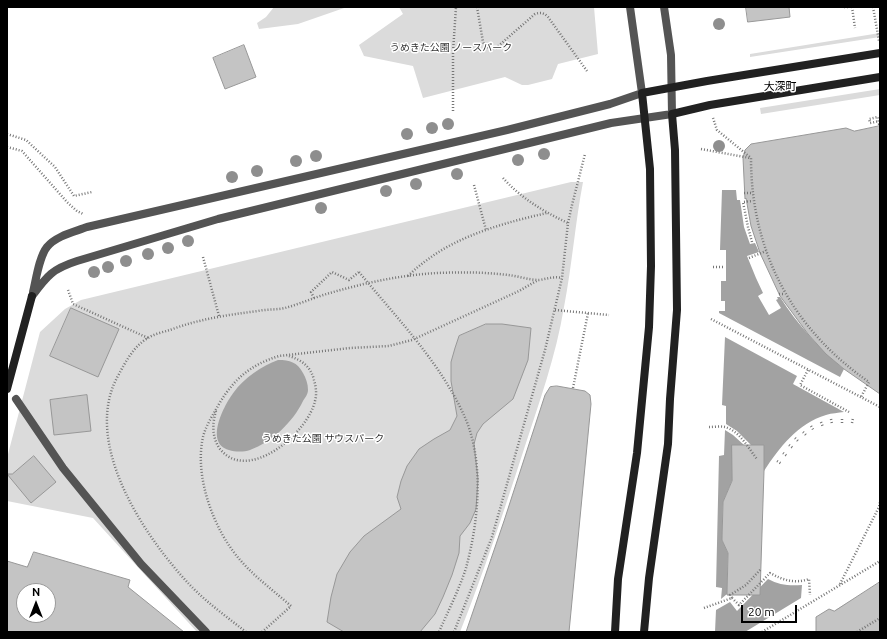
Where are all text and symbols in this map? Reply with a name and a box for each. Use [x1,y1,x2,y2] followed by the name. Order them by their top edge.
[390,42,512,54] park label: うめきた公園 ノースパーク
[764,79,796,93] district label: 大深町
[262,433,384,445] park label: うめきた公園 サウスパーク
[16,583,56,623] north arrow
[32,586,40,598] text: N
[743,597,799,623] scale bar
[748,605,775,618] text: 20 m

